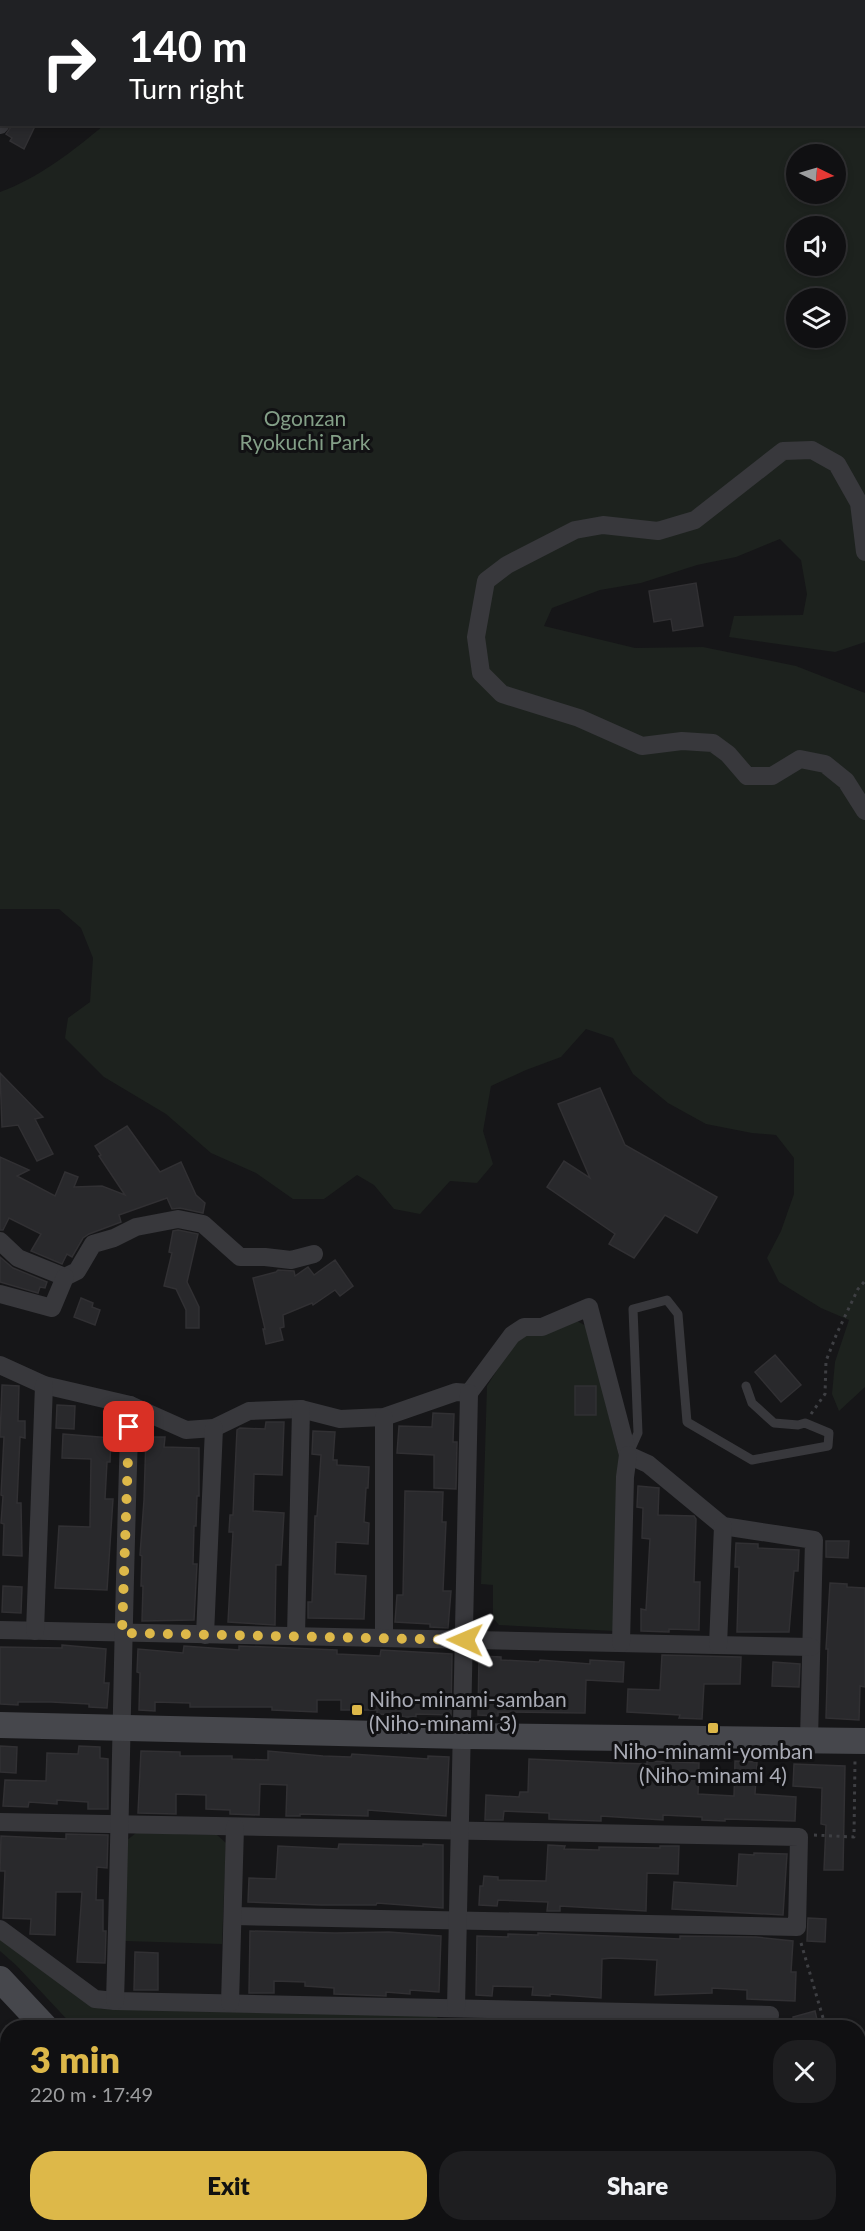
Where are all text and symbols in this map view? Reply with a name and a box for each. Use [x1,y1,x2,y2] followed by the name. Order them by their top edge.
[129,21,247,71] text: 140 m
[30,24,108,102] icon: right
[129,72,244,105] text: Turn right
[786,144,846,204] north arrow
[786,144,846,348] map controls
[786,216,846,276] button: sound
[786,288,846,348] button: layers
[240,405,371,454] park label: Ogonzan Ryokuchi Park
[103,1401,154,1452] pin
[112,1410,145,1443] icon: arrive
[433,1608,497,1672] position arrow
[369,1686,567,1735] place label: Niho-minami-samban (Niho-minami 3)
[350,1703,364,1717] marker: Niho-minami-samban (Niho-minami 3)
[706,1721,720,1735] marker: Niho-minami-yomban (Niho-minami 4)
[613,1738,813,1787] place label: Niho-minami-yomban (Niho-minami 4)
[30,2037,120,2081] text: 3 min
[773,2040,836,2103] button: close
[30,2082,153,2106] text: 220 m · 17:49
[30,2151,427,2220] button: Exit
[439,2151,836,2220] button: Share

